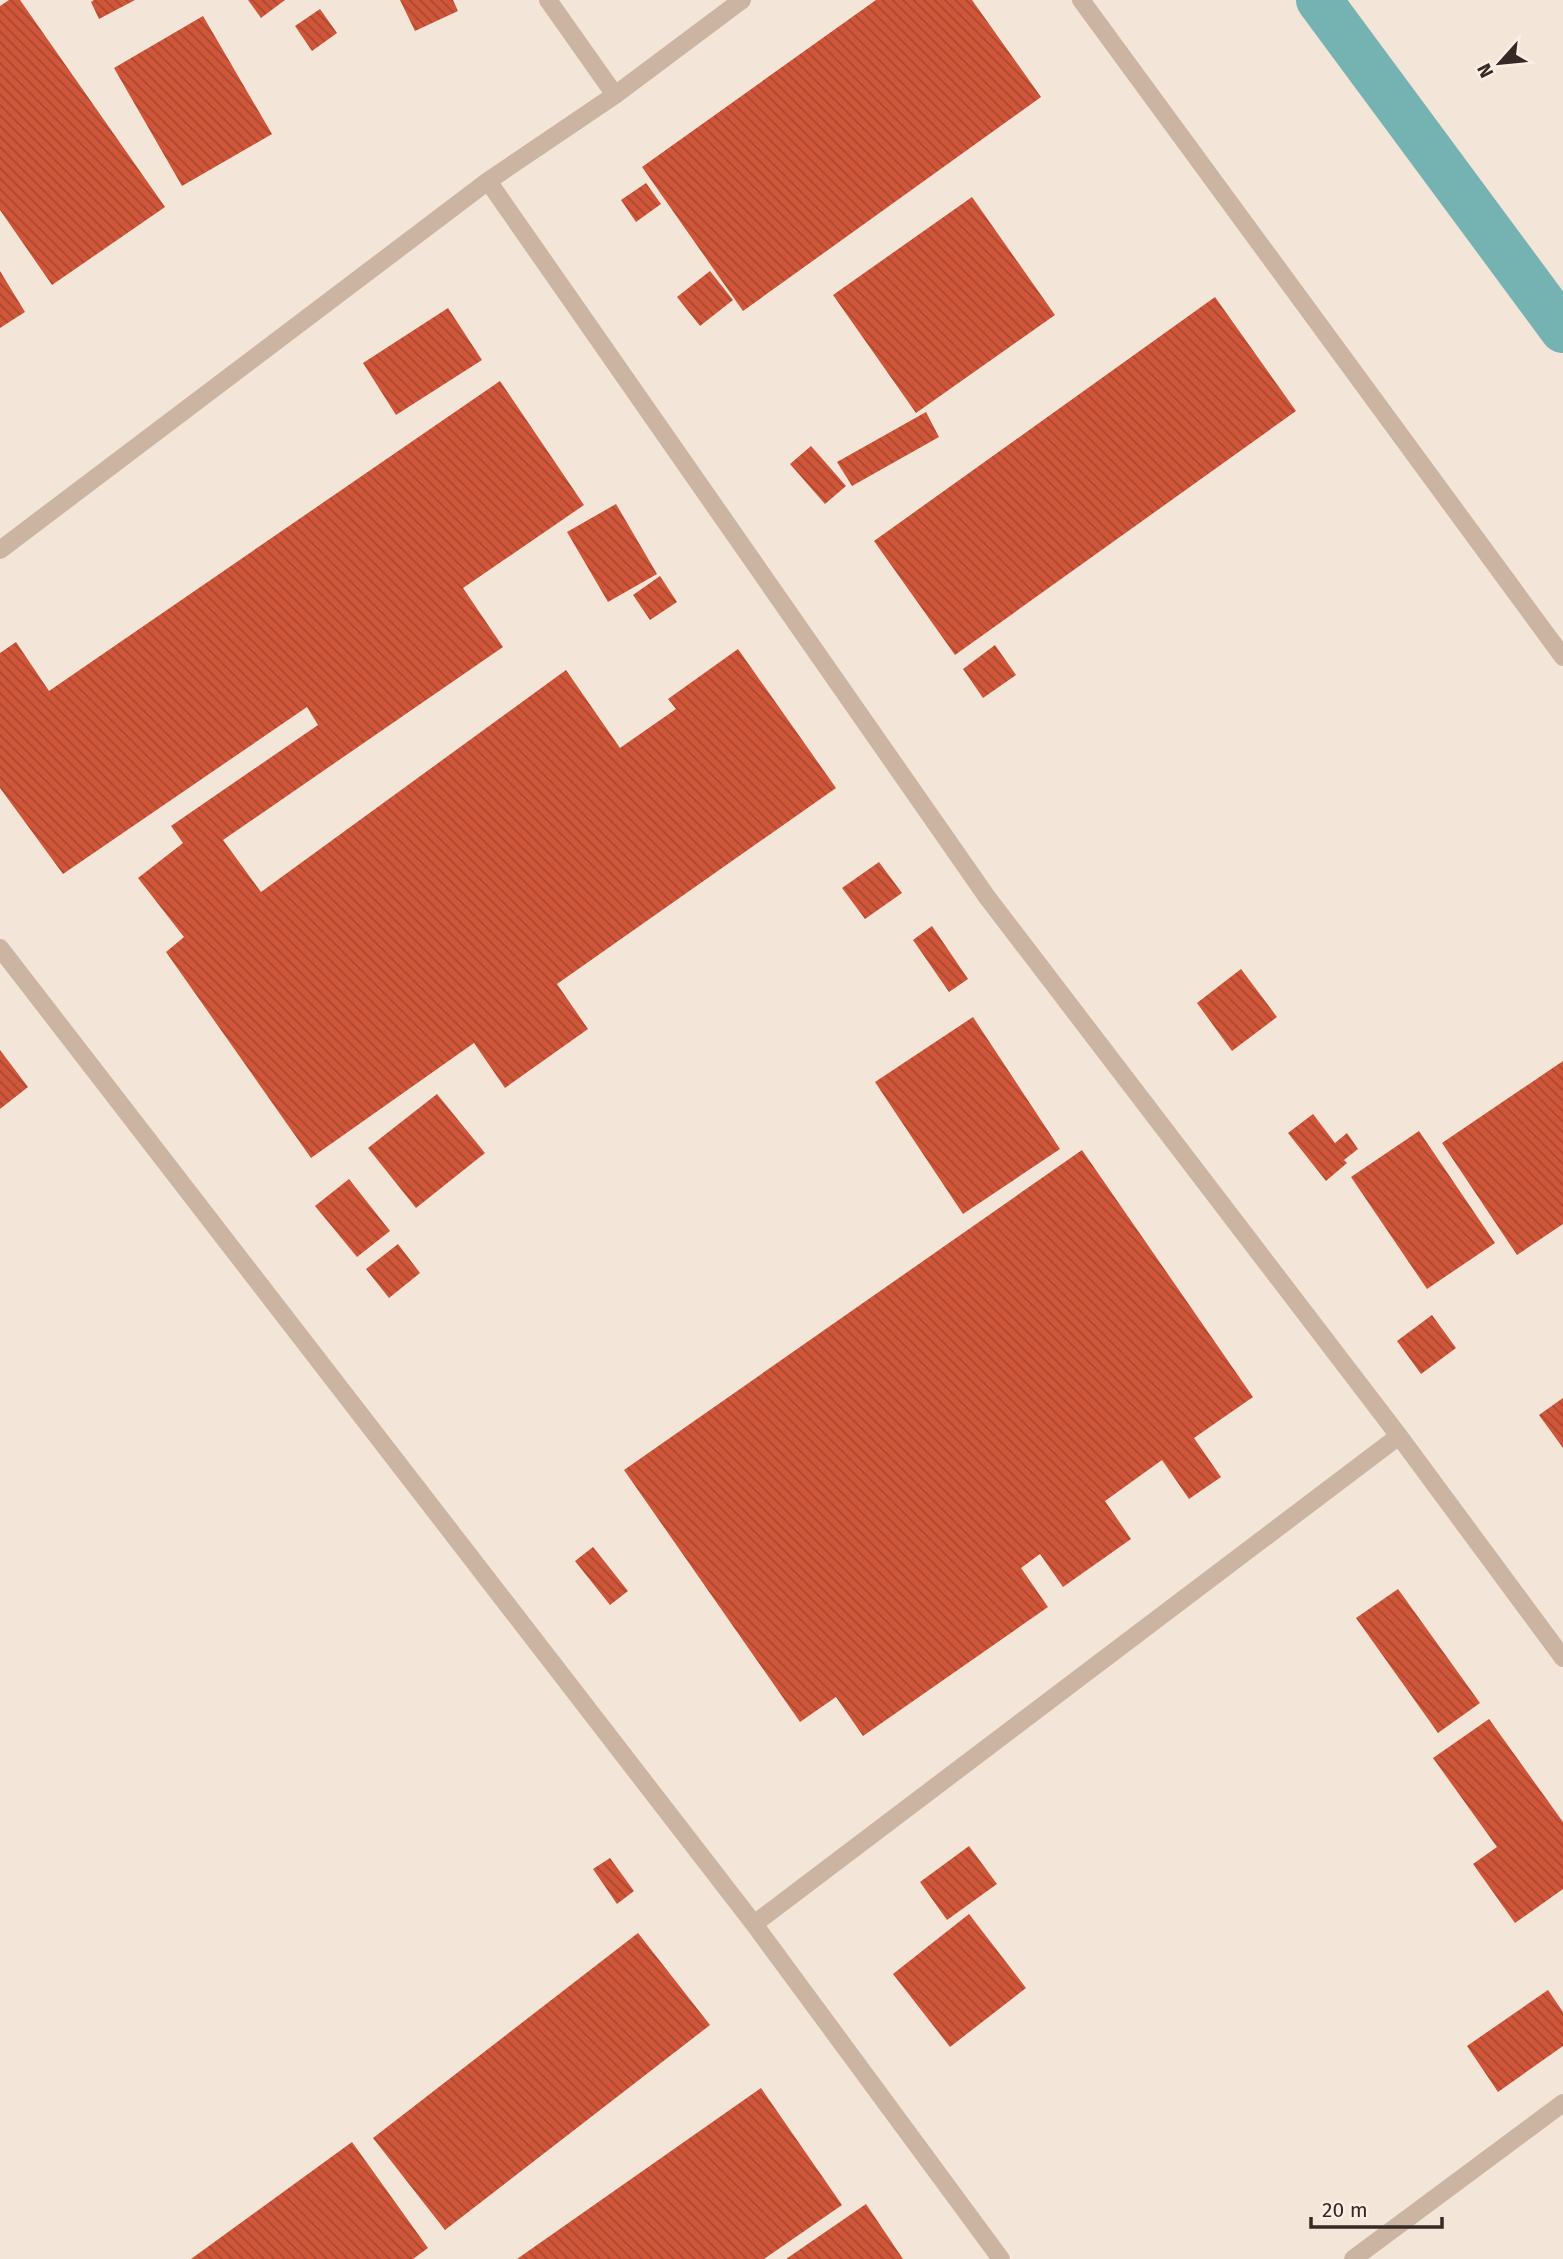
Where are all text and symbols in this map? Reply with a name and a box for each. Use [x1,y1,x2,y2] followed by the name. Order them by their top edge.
[1465,28,1535,98] north arrow
[1472,60,1498,81] text: N
[1311,2186,1442,2230] scale bar
[1322,2197,1368,2223] text: 20 m

